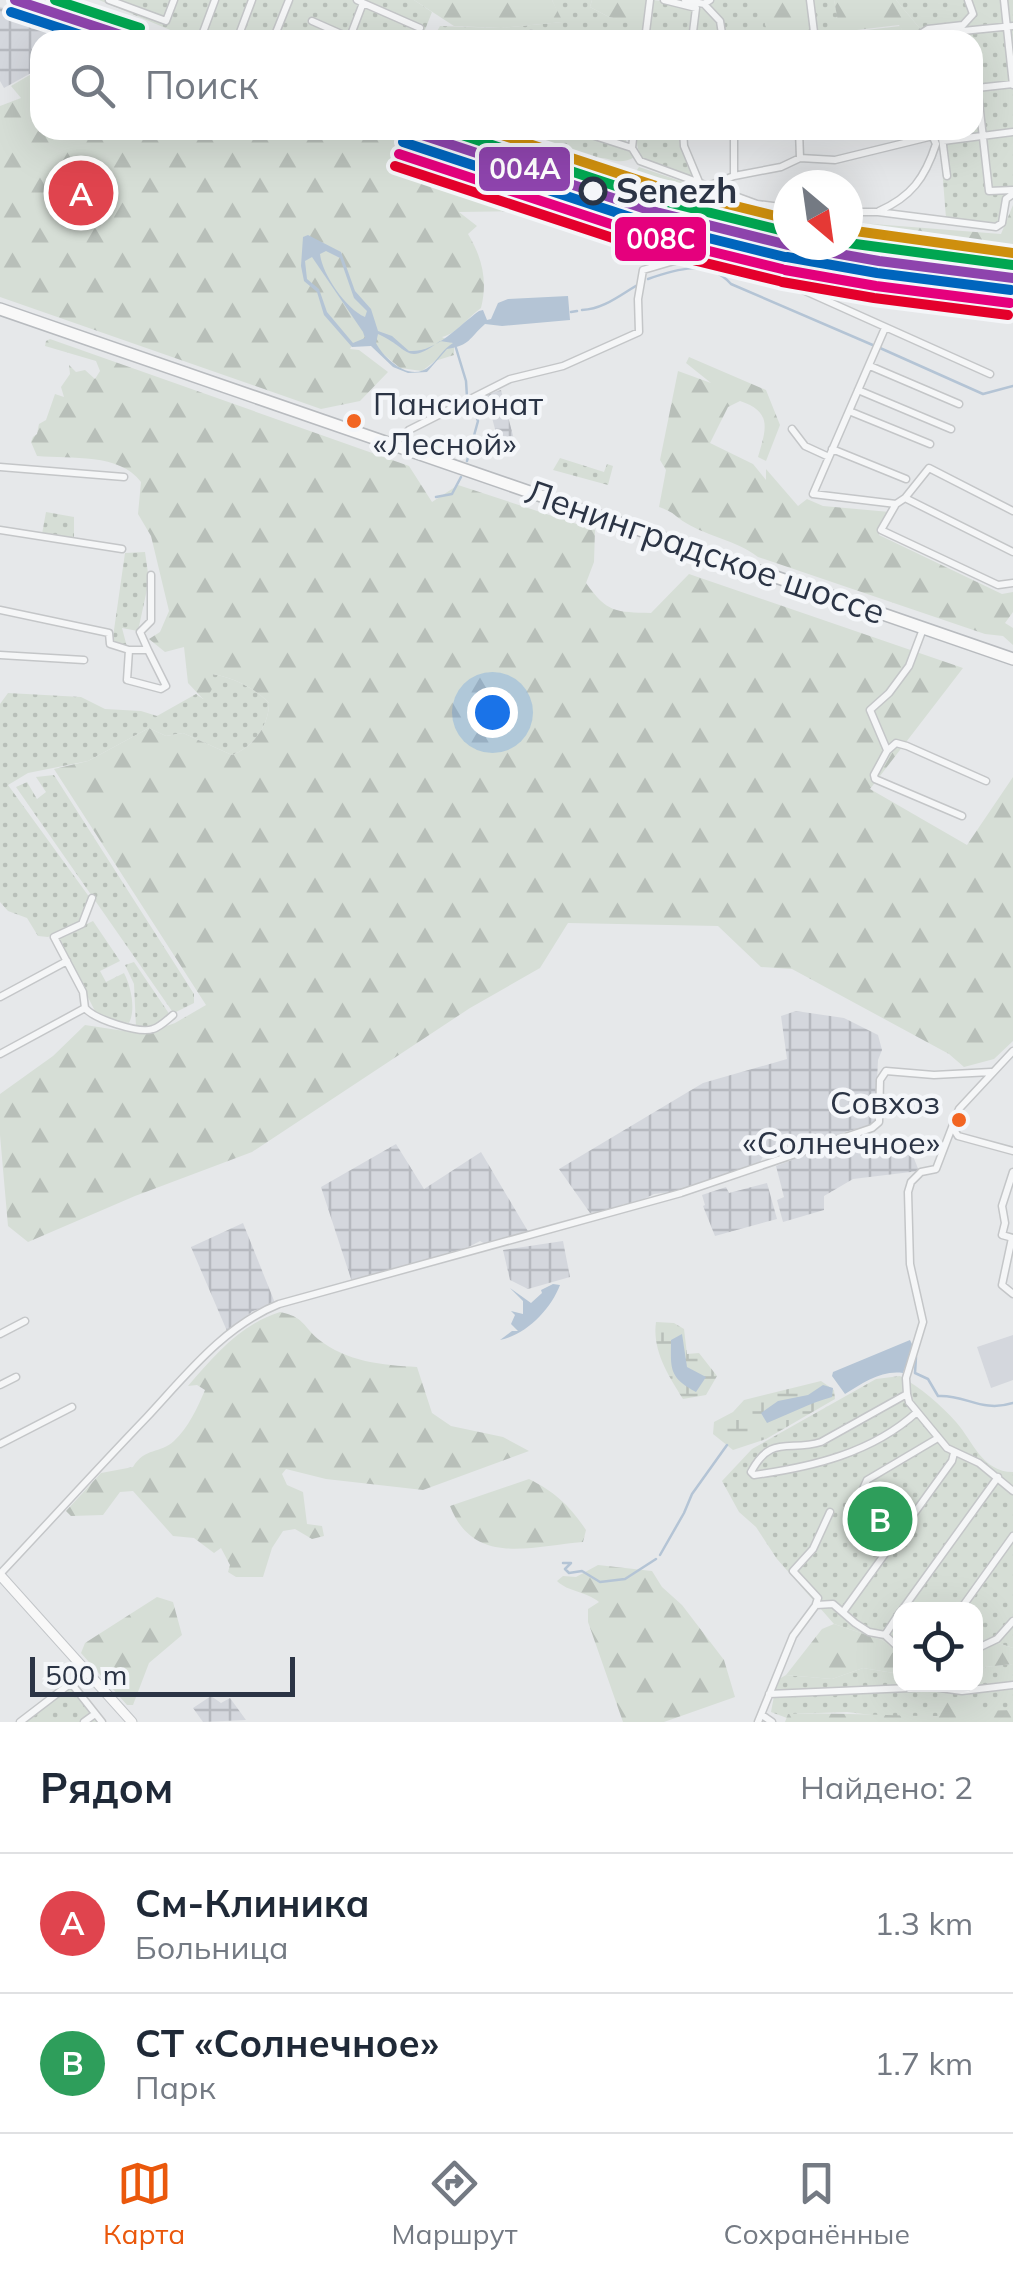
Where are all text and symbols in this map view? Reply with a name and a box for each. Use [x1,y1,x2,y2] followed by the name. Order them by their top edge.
[30,30,983,140] search box
[65,58,120,113] icon: search
[145,61,258,109] text: Поиск
[477,145,572,193] line badge: 004А
[489,151,561,186] text: 004А
[48,156,114,230] pin: A
[616,168,737,212] place label: Senezh
[773,170,863,260] north arrow
[580,178,606,204] marker: Senezh
[613,215,708,263] line badge: 008С
[626,221,696,256] text: 008С
[373,383,544,463] place label: Пансионат «Лесной»
[344,411,364,431] marker: Пансионат «Лесной»
[520,469,891,633] street label: Ленинградское шоссе
[467,687,518,738] your location
[743,1082,940,1162] place label: Совхоз «Солнечное»
[949,1110,969,1130] marker: Совхоз «Солнечное»
[848,1482,912,1556] pin: B
[893,1602,983,1692] map controls
[893,1602,983,1692] button: locate
[30,1652,295,1696] scale bar
[45,1657,127,1692] text: 500 m
[40,1761,173,1814] text: Рядом
[800,1767,973,1807] text: Найдено: 2
[135,1879,370,1927] text: См-Клиника
[60,1903,85,1943] text: A
[874,1903,973,1943] text: 1.3 km
[135,1927,289,1967] text: Больница
[135,2019,439,2067] text: СТ «Солнечное»
[61,2043,84,2083] text: B
[874,2043,973,2083] text: 1.7 km
[135,2067,216,2107] text: Парк
[103,2156,185,2251] tab: Карта
[392,2156,517,2251] tab: Маршрут
[724,2156,910,2251] tab: Сохранённые

